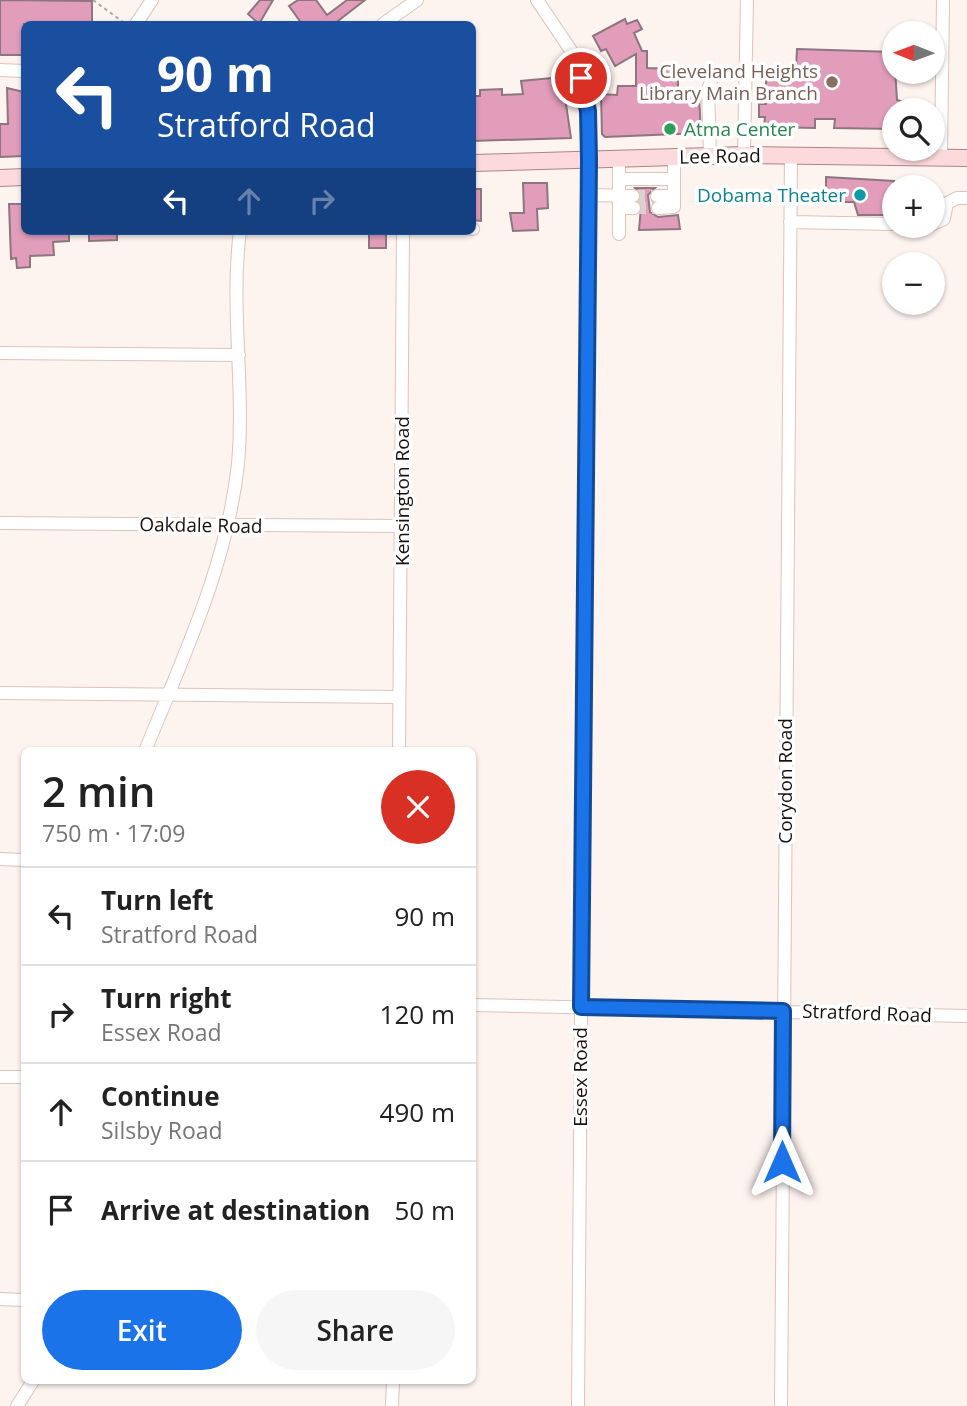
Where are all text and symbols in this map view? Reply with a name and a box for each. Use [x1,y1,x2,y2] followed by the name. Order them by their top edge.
[882,21,945,84] north arrow
[882,21,945,315] map controls
[157,40,274,106] text: 90 m
[551,48,611,108] pin
[42,49,133,140] icon: left
[639,58,818,106] place label: Cleveland Heights Library Main Branch
[562,59,600,97] icon: arrive
[824,74,840,90] marker: Cleveland Heights Library Main Branch
[882,98,945,161] button: search
[157,103,376,146] text: Stratford Road
[684,116,796,142] place label: Atma Center
[662,121,678,137] marker: Atma Center
[679,142,761,170] street label: Lee Road
[882,175,945,238] button: +
[157,182,195,220] icon: left
[230,182,268,220] icon: ahead
[303,182,341,220] icon: right
[697,182,846,208] place label: Dobama Theater
[852,187,868,203] marker: Dobama Theater
[882,252,945,315] button: −
[389,416,415,566] street label: Kensington Road
[139,511,263,539] street label: Oakdale Road
[772,718,798,844] street label: Corydon Road
[42,762,155,819] text: 2 min
[381,770,455,844] button: close
[42,817,185,849] text: 750 m · 17:09
[101,882,213,918] text: Turn left
[42,897,80,935] icon: left
[394,898,455,934] text: 90 m
[101,918,258,950] text: Stratford Road
[101,980,232,1016] text: Turn right
[42,995,80,1033] icon: right
[380,996,455,1032] text: 120 m
[802,998,932,1028] street label: Stratford Road
[101,1016,222,1048] text: Essex Road
[567,1027,593,1127] street label: Essex Road
[101,1078,220,1114] text: Continue
[42,1093,80,1131] icon: ahead
[380,1094,455,1130] text: 490 m
[101,1114,223,1146] text: Silsby Road
[745,1125,819,1199] position arrow
[42,1191,80,1229] icon: arrive
[101,1192,370,1228] text: Arrive at destination
[394,1192,455,1228] text: 50 m
[42,1290,242,1370] button: Exit
[256,1290,455,1370] button: Share

